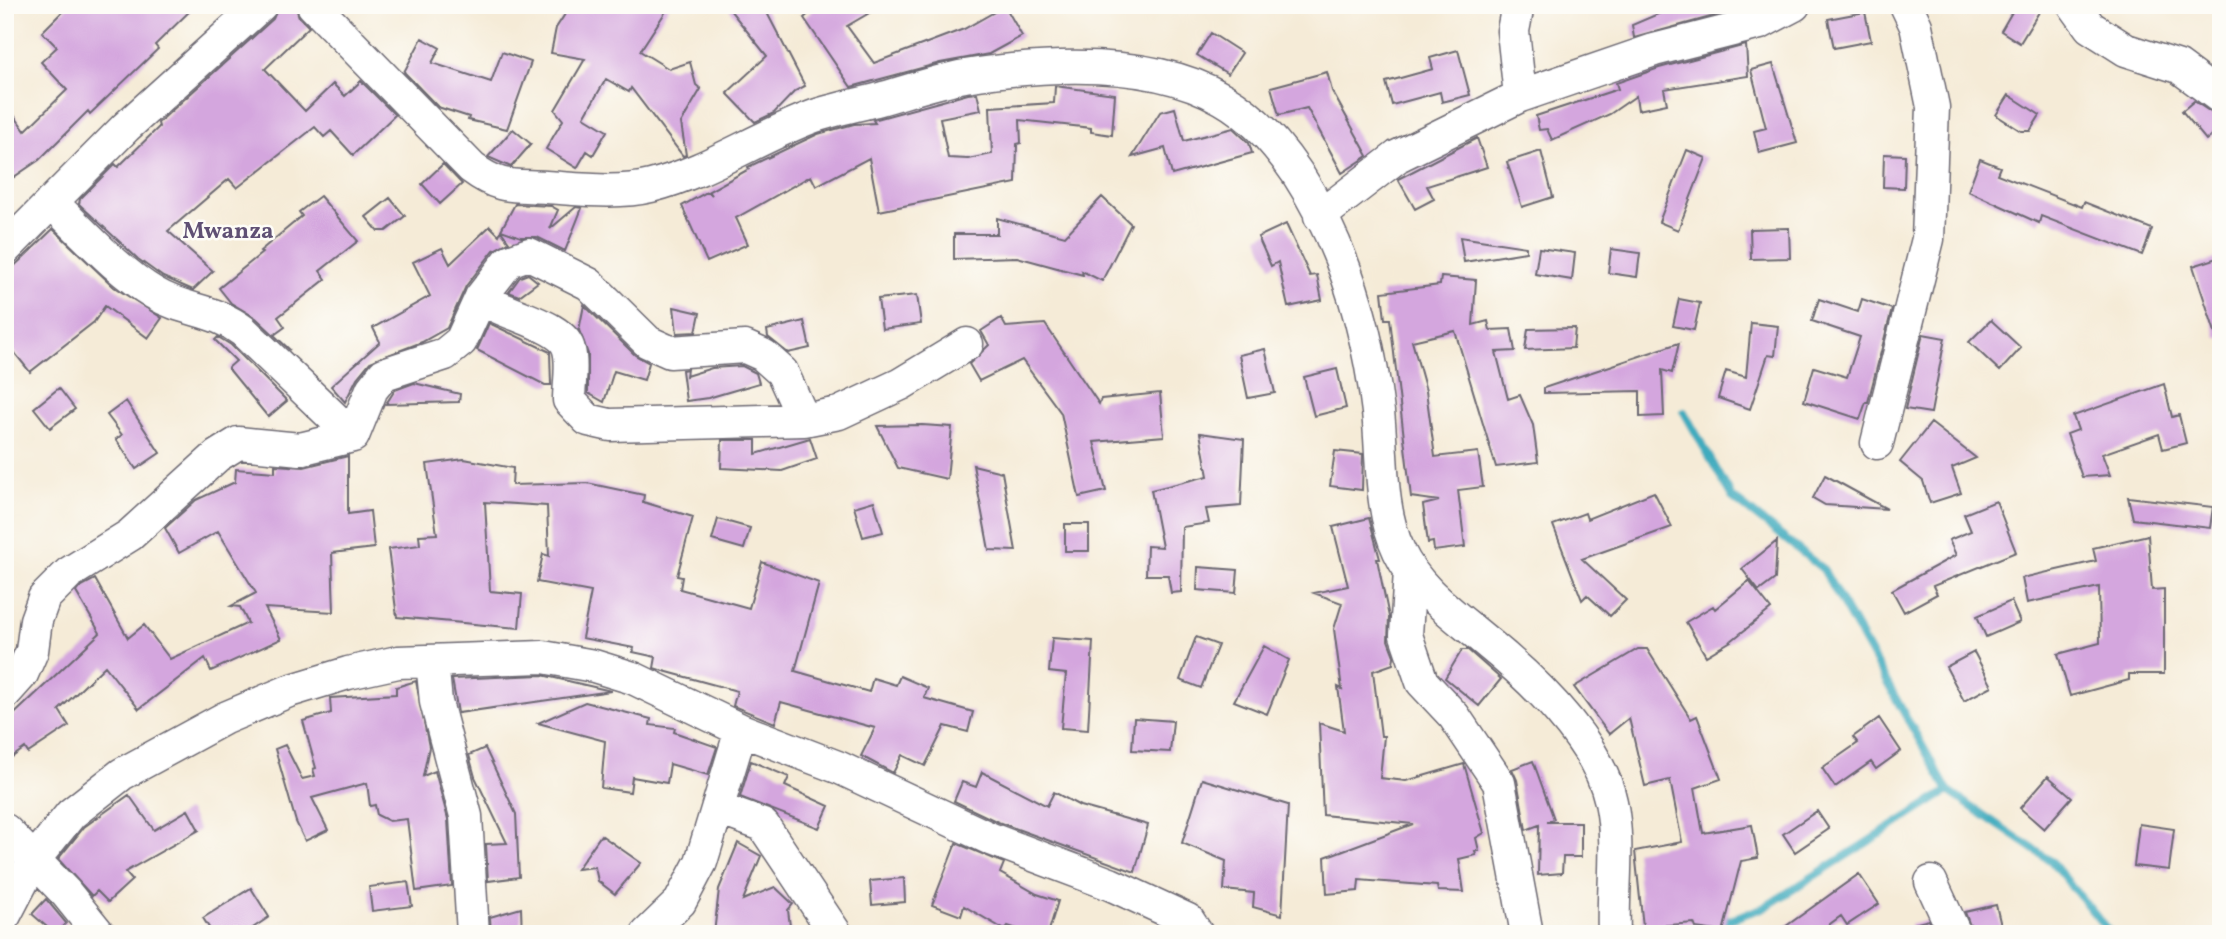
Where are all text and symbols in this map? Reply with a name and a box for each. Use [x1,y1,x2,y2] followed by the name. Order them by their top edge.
[182,216,274,248] district label: Mwanza

